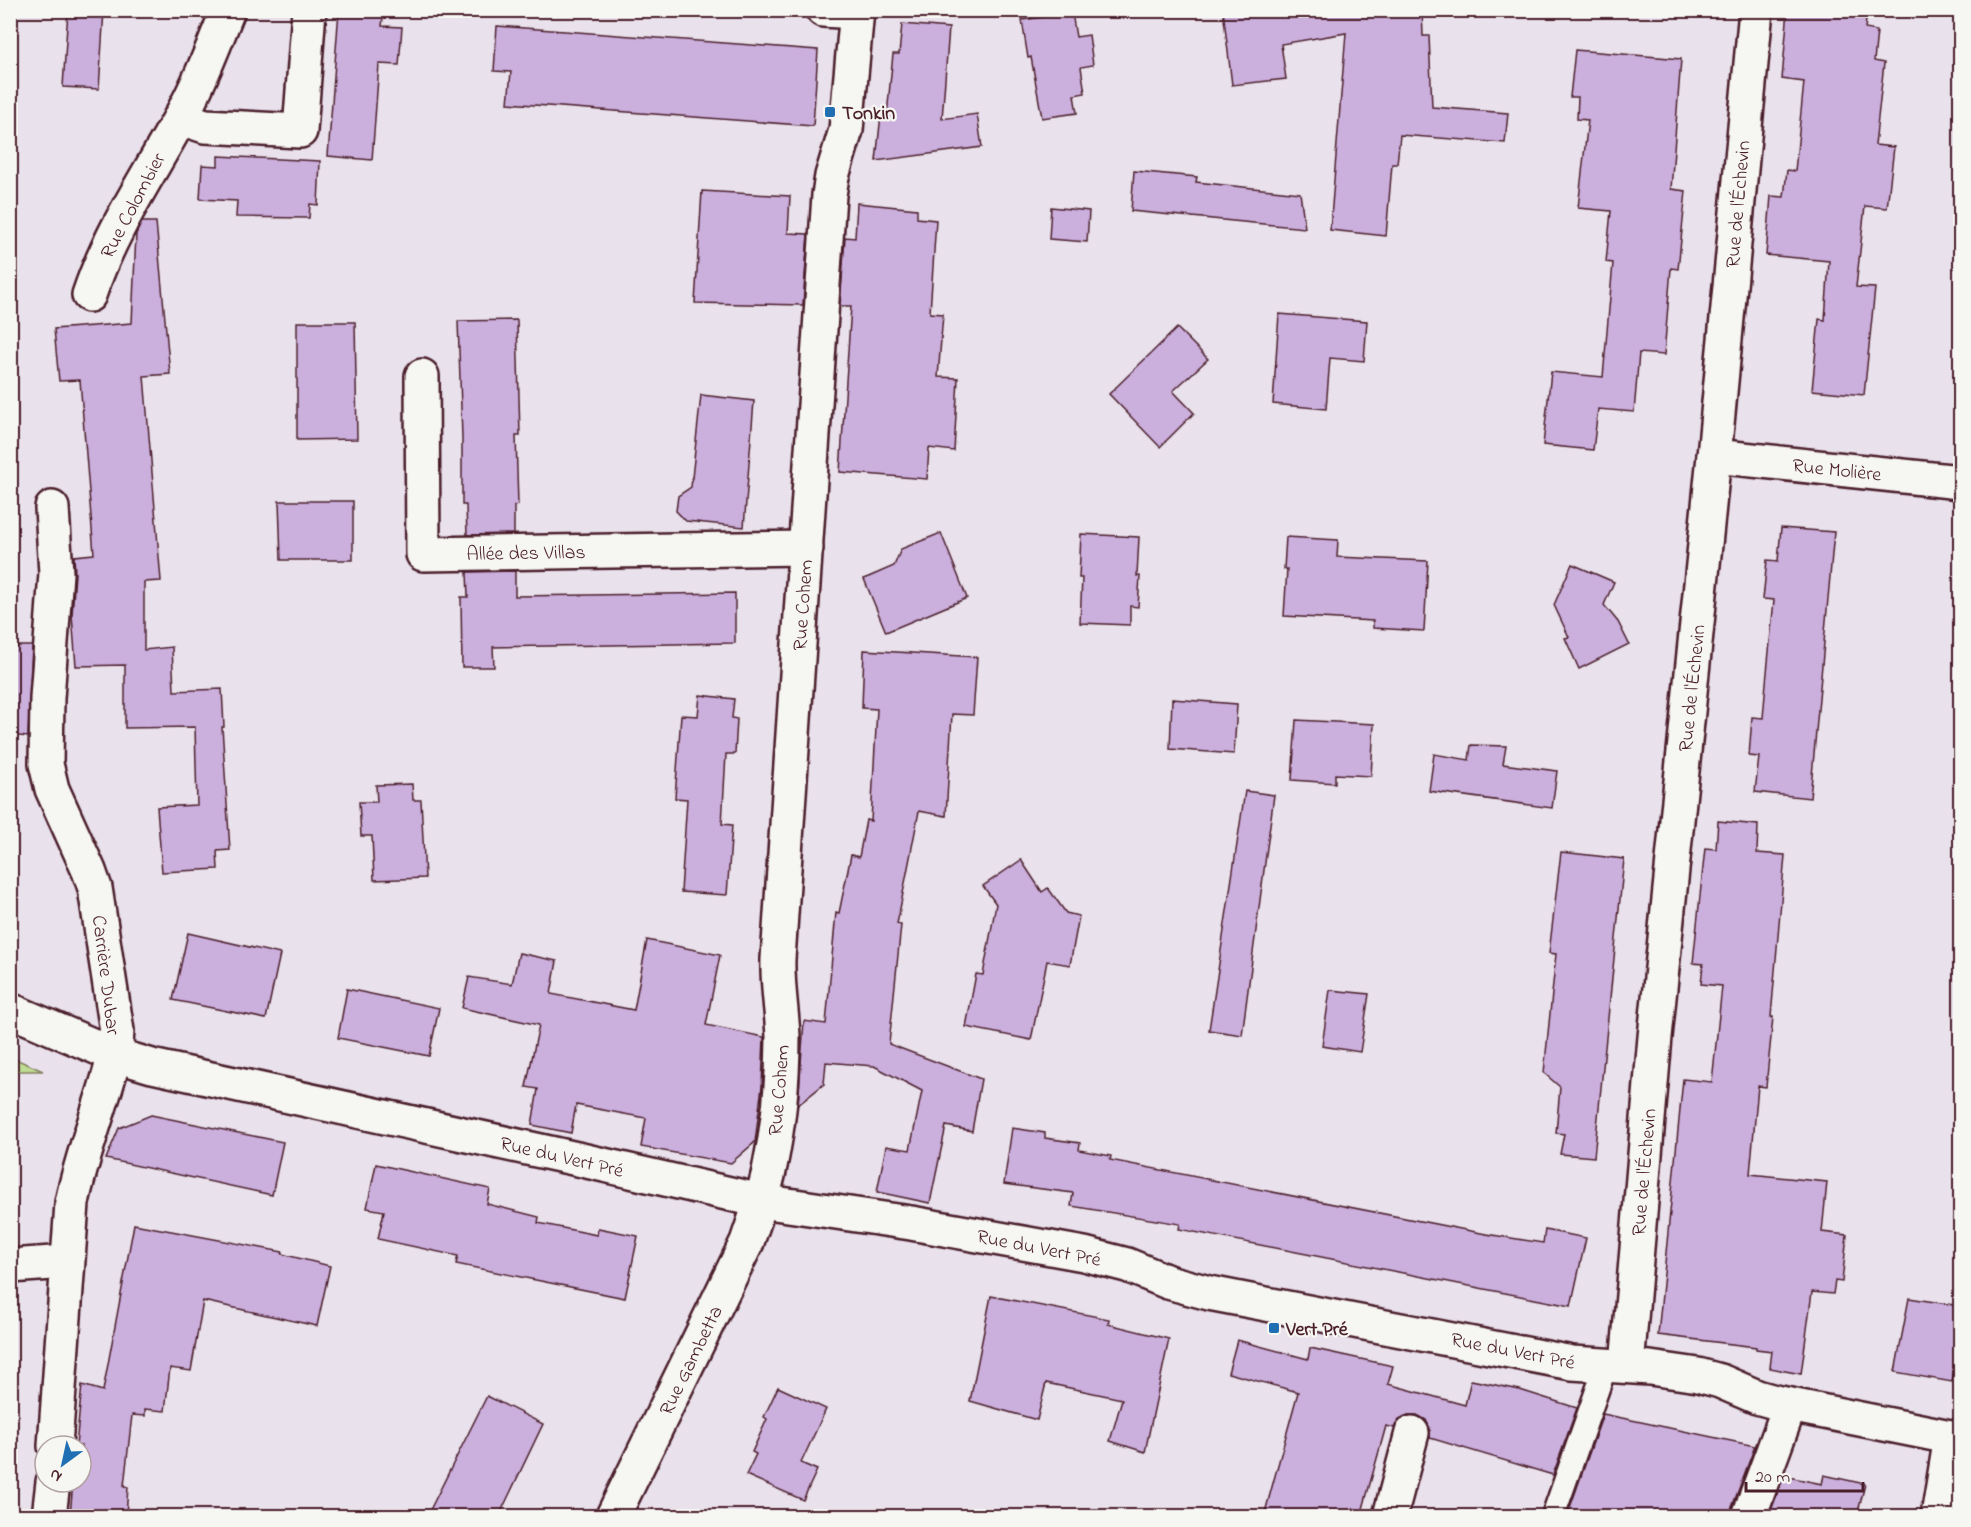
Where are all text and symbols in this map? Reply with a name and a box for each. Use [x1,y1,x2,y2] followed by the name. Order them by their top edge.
[842,100,895,129] place label: Tonkin
[823,105,837,119] marker: Tonkin
[1719,139,1760,269] street label: Rue de l'Échevin
[94,148,175,264] street label: Rue Colombier
[1791,452,1883,491] street label: Rue Molière
[466,539,586,570] street label: Allée des Villas
[787,559,822,652] street label: Rue Cohem
[1672,623,1715,753] street label: Rue de l'Échevin
[83,914,126,1038] street label: Carrière Dubar
[762,1044,799,1137] street label: Rue Cohem
[1625,1107,1666,1237] street label: Rue de l'Échevin
[497,1130,626,1187] street label: Rue du Vert Pré
[974,1223,1103,1276] street label: Rue du Vert Pré
[653,1301,731,1421] street label: Rue Gambetta
[1285,1316,1349,1345] place label: Vert Pré
[1267,1321,1281,1335] marker: Vert Pré
[1448,1326,1577,1379] street label: Rue du Vert Pré
[33,1434,93,1494] north arrow
[1746,1455,1863,1493] scale bar
[45,1462,67,1488] text: N
[1755,1465,1790,1491] text: 20 m

